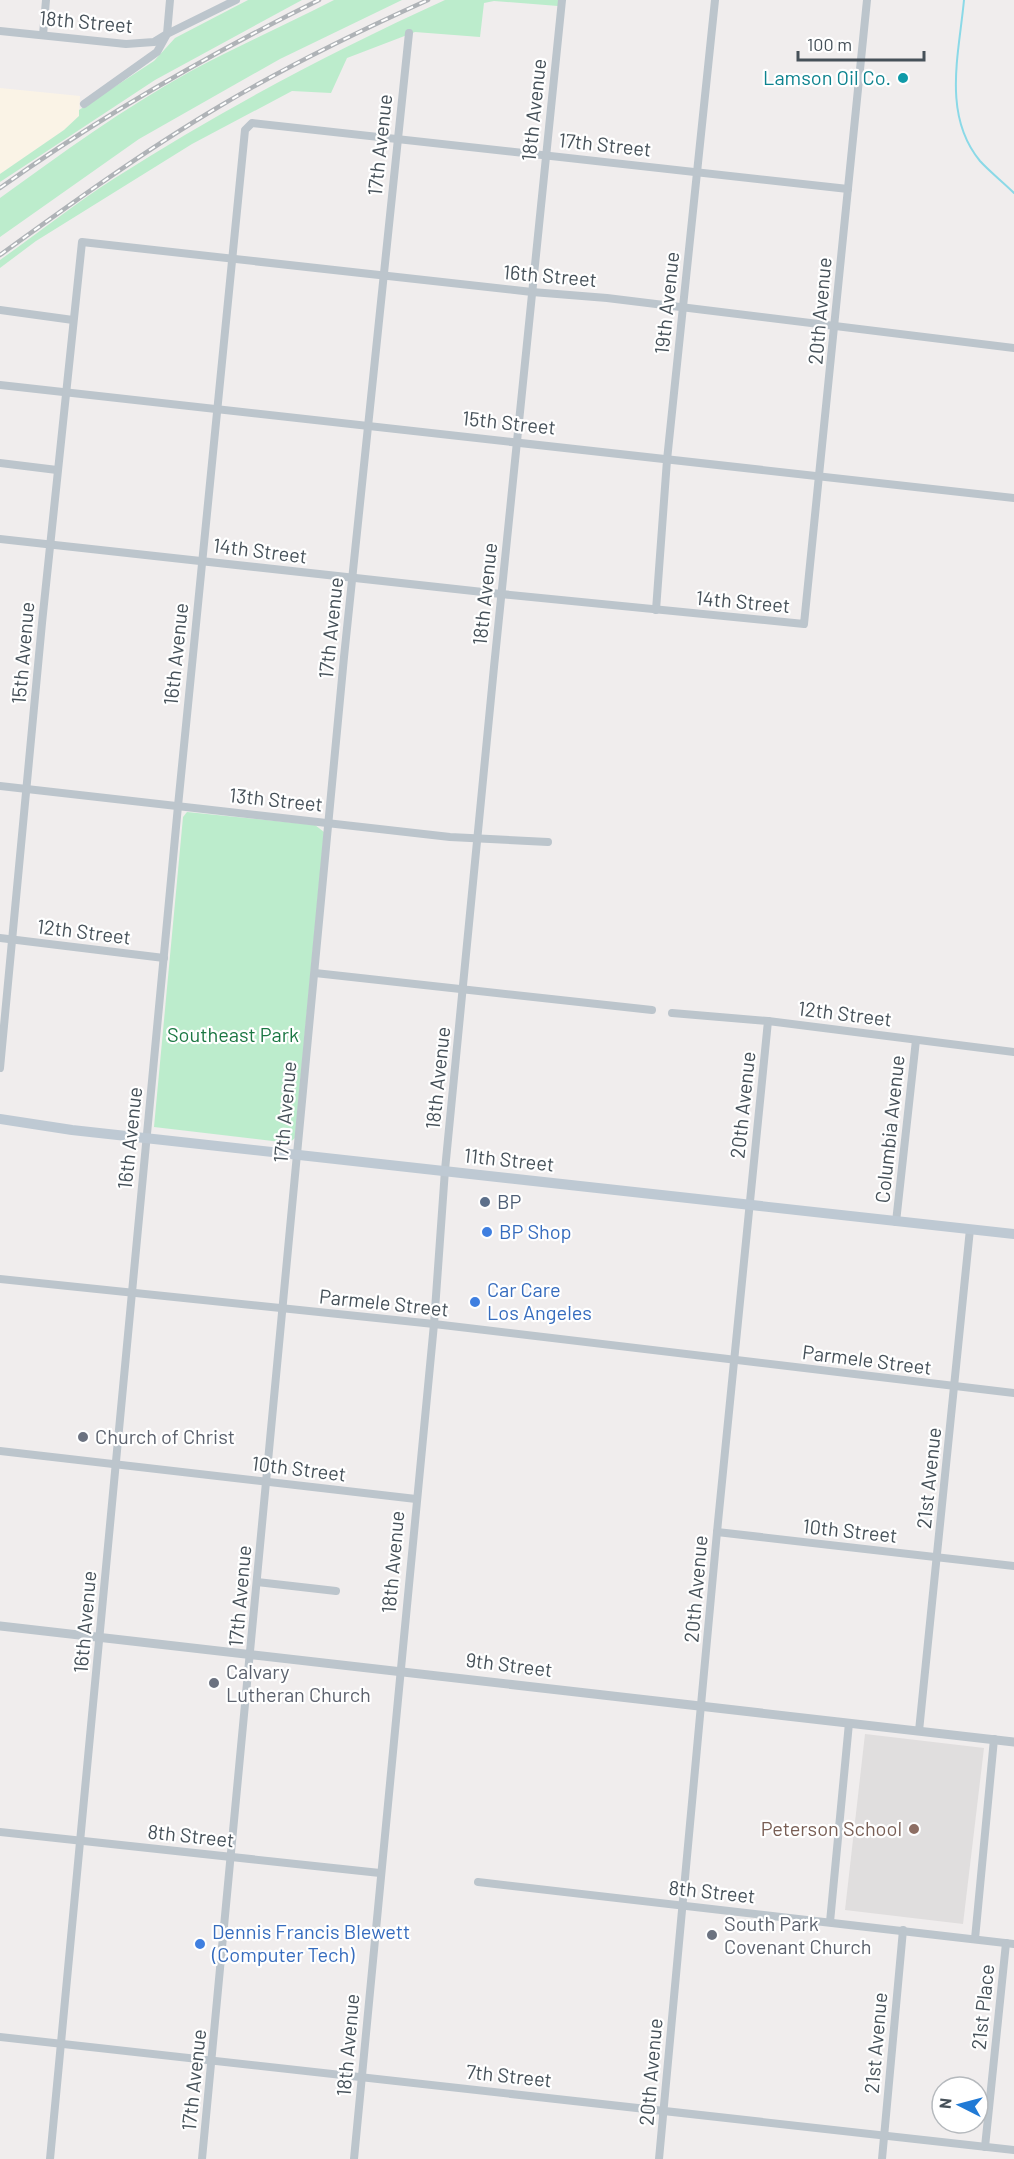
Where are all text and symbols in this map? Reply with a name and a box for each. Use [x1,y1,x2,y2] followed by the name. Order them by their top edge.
[38,5,134,37] street label: 18th Street
[798,24,924,62] scale bar
[807,33,852,55] text: 100 m
[516,57,550,162] street label: 18th Avenue
[763,65,891,89] place label: Lamson Oil Co.
[896,71,910,85] marker: Lamson Oil Co.
[362,93,396,197] street label: 17th Avenue
[558,127,653,161] street label: 17th Street
[649,250,683,355] street label: 19th Avenue
[802,256,836,366] street label: 20th Avenue
[502,259,598,291] street label: 16th Street
[461,405,557,439] street label: 15th Street
[212,532,309,568] street label: 14th Street
[467,541,501,646] street label: 18th Avenue
[313,576,347,680] street label: 17th Avenue
[695,585,791,617] street label: 14th Street
[6,601,38,705] street label: 15th Avenue
[158,601,192,706] street label: 16th Avenue
[228,782,324,816] street label: 13th Street
[36,913,132,949] street label: 12th Street
[797,995,893,1031] street label: 12th Street
[167,1022,299,1046] park label: Southeast Park
[420,1025,454,1130] street label: 18th Avenue
[724,1050,760,1160] street label: 20th Avenue
[869,1054,909,1204] street label: Columbia Avenue
[268,1060,300,1164] street label: 17th Avenue
[112,1085,146,1190] street label: 16th Avenue
[463,1142,555,1176] street label: 11th Street
[497,1189,522,1213] place label: BP
[478,1195,492,1209] marker: BP
[499,1219,572,1243] place label: BP Shop
[480,1225,494,1239] marker: BP Shop
[487,1277,592,1324] place label: Car Care Los Angeles
[318,1283,450,1321] street label: Parmele Street
[468,1295,482,1309] marker: Car Care Los Angeles
[801,1339,933,1379] street label: Parmele Street
[95,1424,235,1448] place label: Church of Christ
[911,1426,945,1530] street label: 21st Avenue
[76,1430,90,1444] marker: Church of Christ
[251,1450,348,1486] street label: 10th Street
[376,1510,408,1614] street label: 18th Avenue
[802,1513,899,1547] street label: 10th Street
[678,1534,712,1644] street label: 20th Avenue
[223,1544,255,1648] street label: 17th Avenue
[68,1570,100,1674] street label: 16th Avenue
[464,1647,554,1681] street label: 9th Street
[226,1659,371,1706] place label: Calvary Lutheran Church
[207,1676,221,1690] marker: Calvary Lutheran Church
[761,1816,902,1840] place label: Peterson School
[147,1819,236,1851] street label: 8th Street
[907,1822,921,1836] marker: Peterson School
[668,1875,757,1907] street label: 8th Street
[724,1911,872,1958] place label: South Park Covenant Church
[211,1919,410,1966] place label: Dennis Francis Blewett (Computer Tech)
[705,1928,719,1942] marker: South Park Covenant Church
[193,1937,207,1951] marker: Dennis Francis Blewett (Computer Tech)
[966,1963,998,2051] street label: 21st Place
[859,1991,891,2095] street label: 21st Avenue
[331,1993,363,2097] street label: 18th Avenue
[633,2017,667,2127] street label: 20th Avenue
[176,2028,210,2132] street label: 17th Avenue
[465,2059,553,2091] street label: 7th Street
[930,2075,990,2135] north arrow
[935,2097,955,2110] text: N

